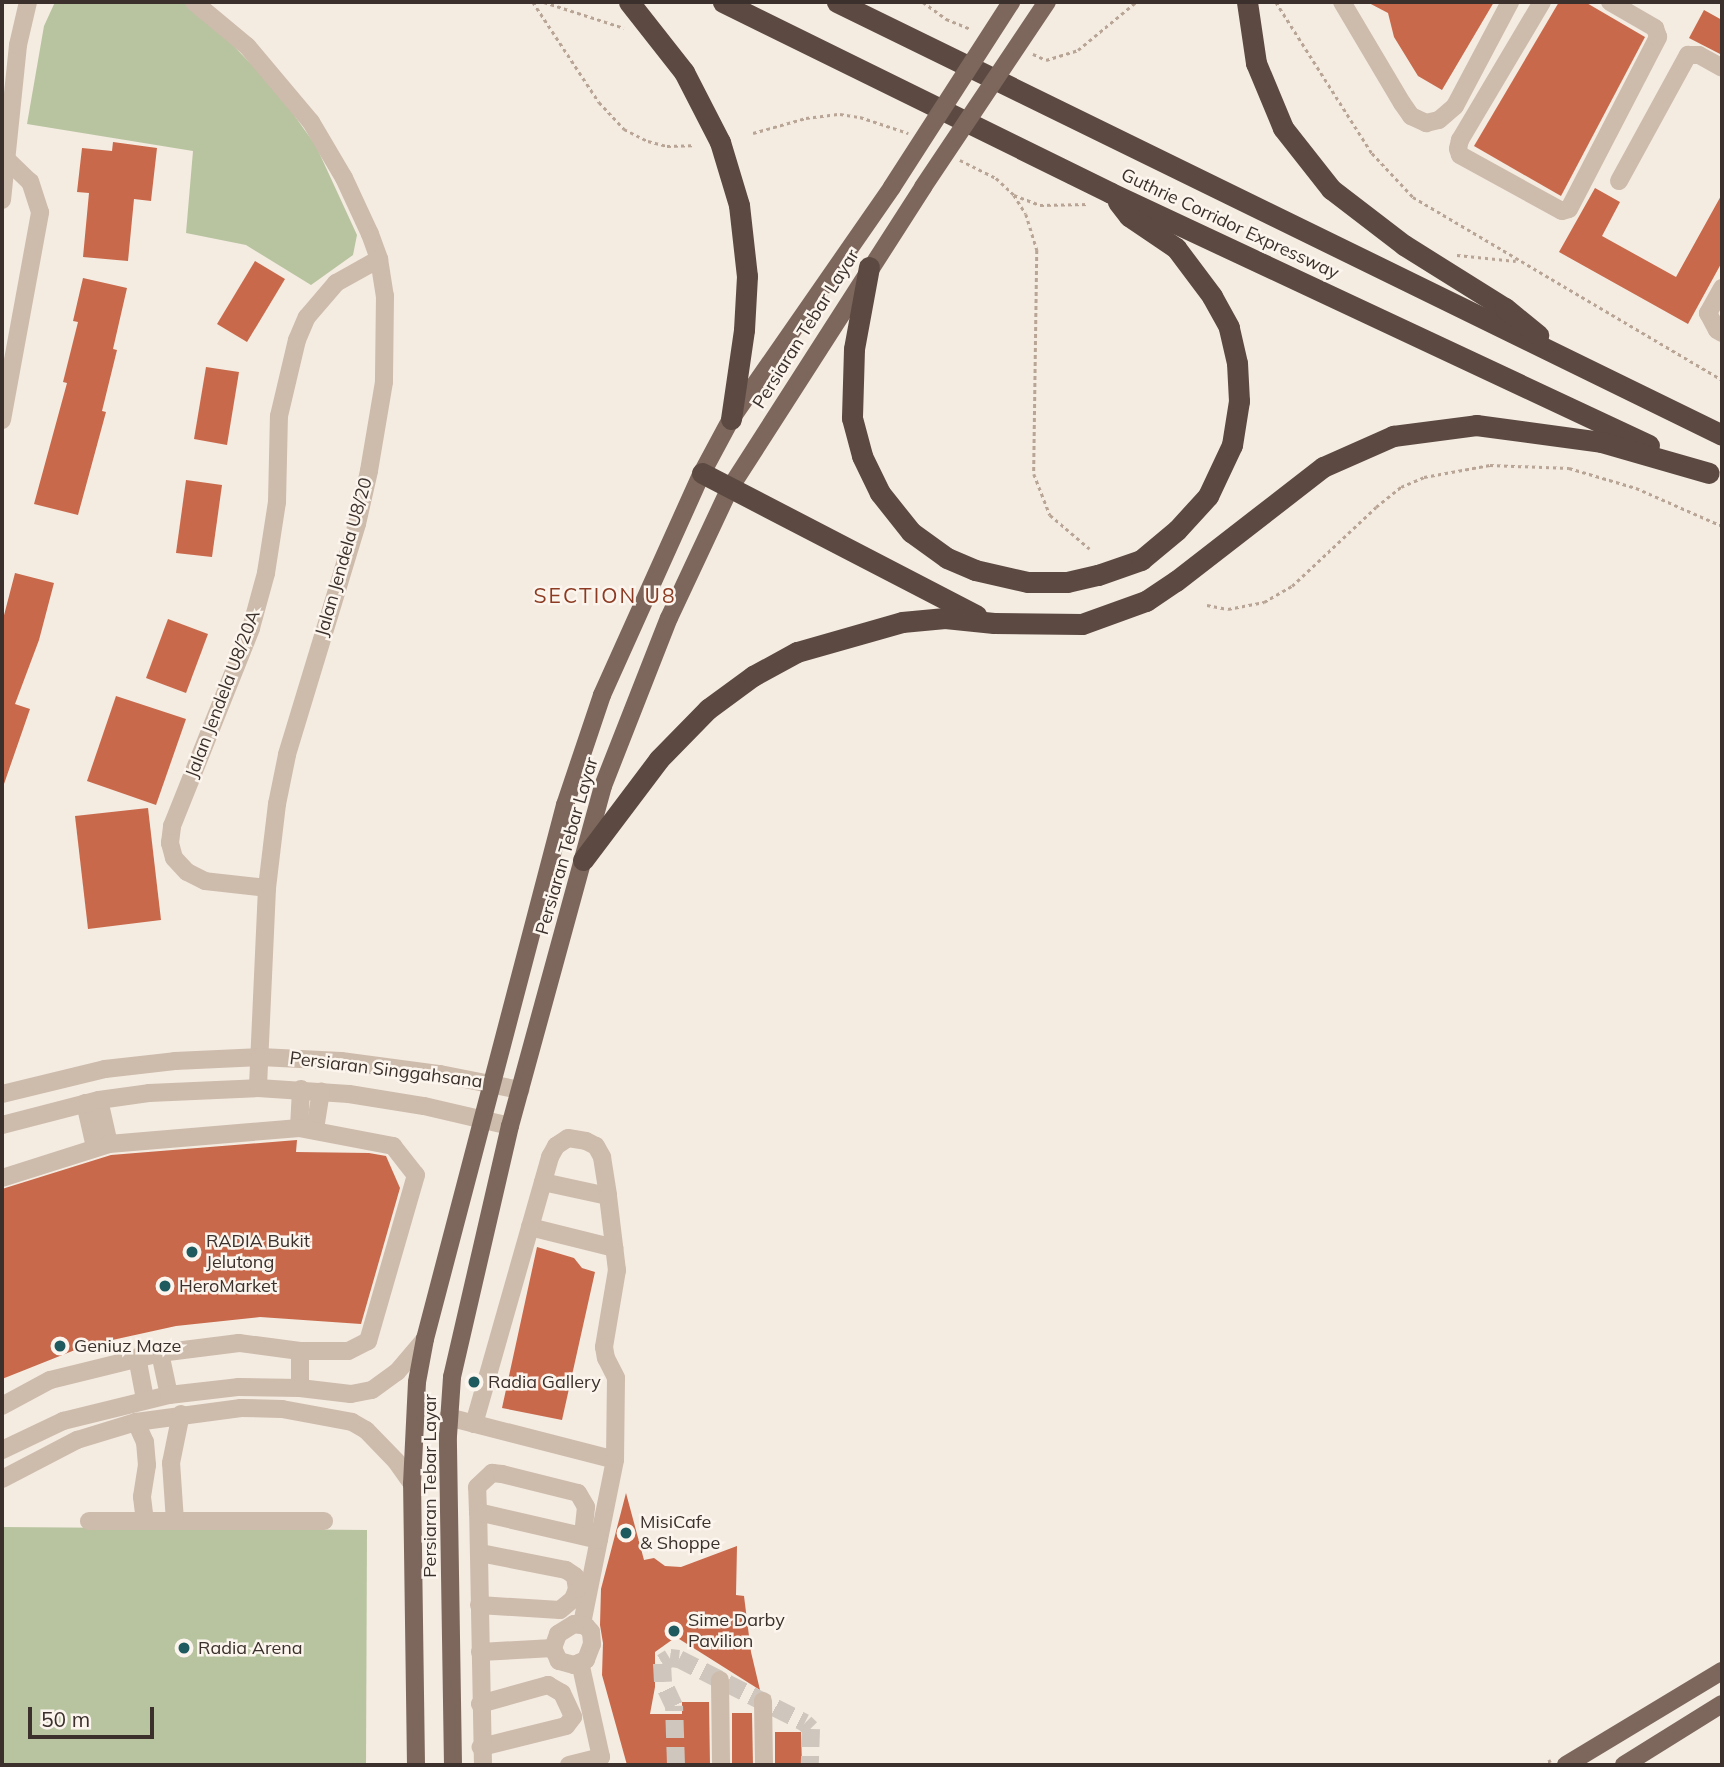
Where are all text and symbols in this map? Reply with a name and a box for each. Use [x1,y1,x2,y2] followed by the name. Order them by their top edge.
[1118,164,1342,284] street label: Guthrie Corridor Expressway
[748,246,864,412] street label: Persiaran Tebar Layar
[311,475,377,639] street label: Jalan Jendela U8/20
[535,582,675,608] district label: SECTION U8
[181,607,265,781] street label: Jalan Jendela U8/20A
[531,755,603,937] street label: Persiaran Tebar Layar
[288,1047,484,1093] street label: Persiaran Singgahsana
[206,1231,310,1274] place label: RADIA Bukit Jelutong
[184,1244,200,1260] marker: RADIA Bukit Jelutong
[179,1275,277,1297] place label: HeroMarket
[157,1278,173,1294] marker: HeroMarket
[74,1335,181,1357] place label: Geniuz Maze
[52,1338,68,1354] marker: Geniuz Maze
[488,1371,601,1393] place label: Radia Gallery
[466,1374,482,1390] marker: Radia Gallery
[419,1394,441,1578] street label: Persiaran Tebar Layar
[640,1512,720,1554] place label: MisiCafe & Shoppe
[618,1525,634,1541] marker: MisiCafe & Shoppe
[688,1610,785,1652] place label: Sime Darby Pavilion
[666,1623,682,1639] marker: Sime Darby Pavilion
[198,1637,303,1659] place label: Radia Arena
[176,1640,192,1656] marker: Radia Arena
[32,1694,158,1738] scale bar
[41,1706,90,1732] text: 50 m

